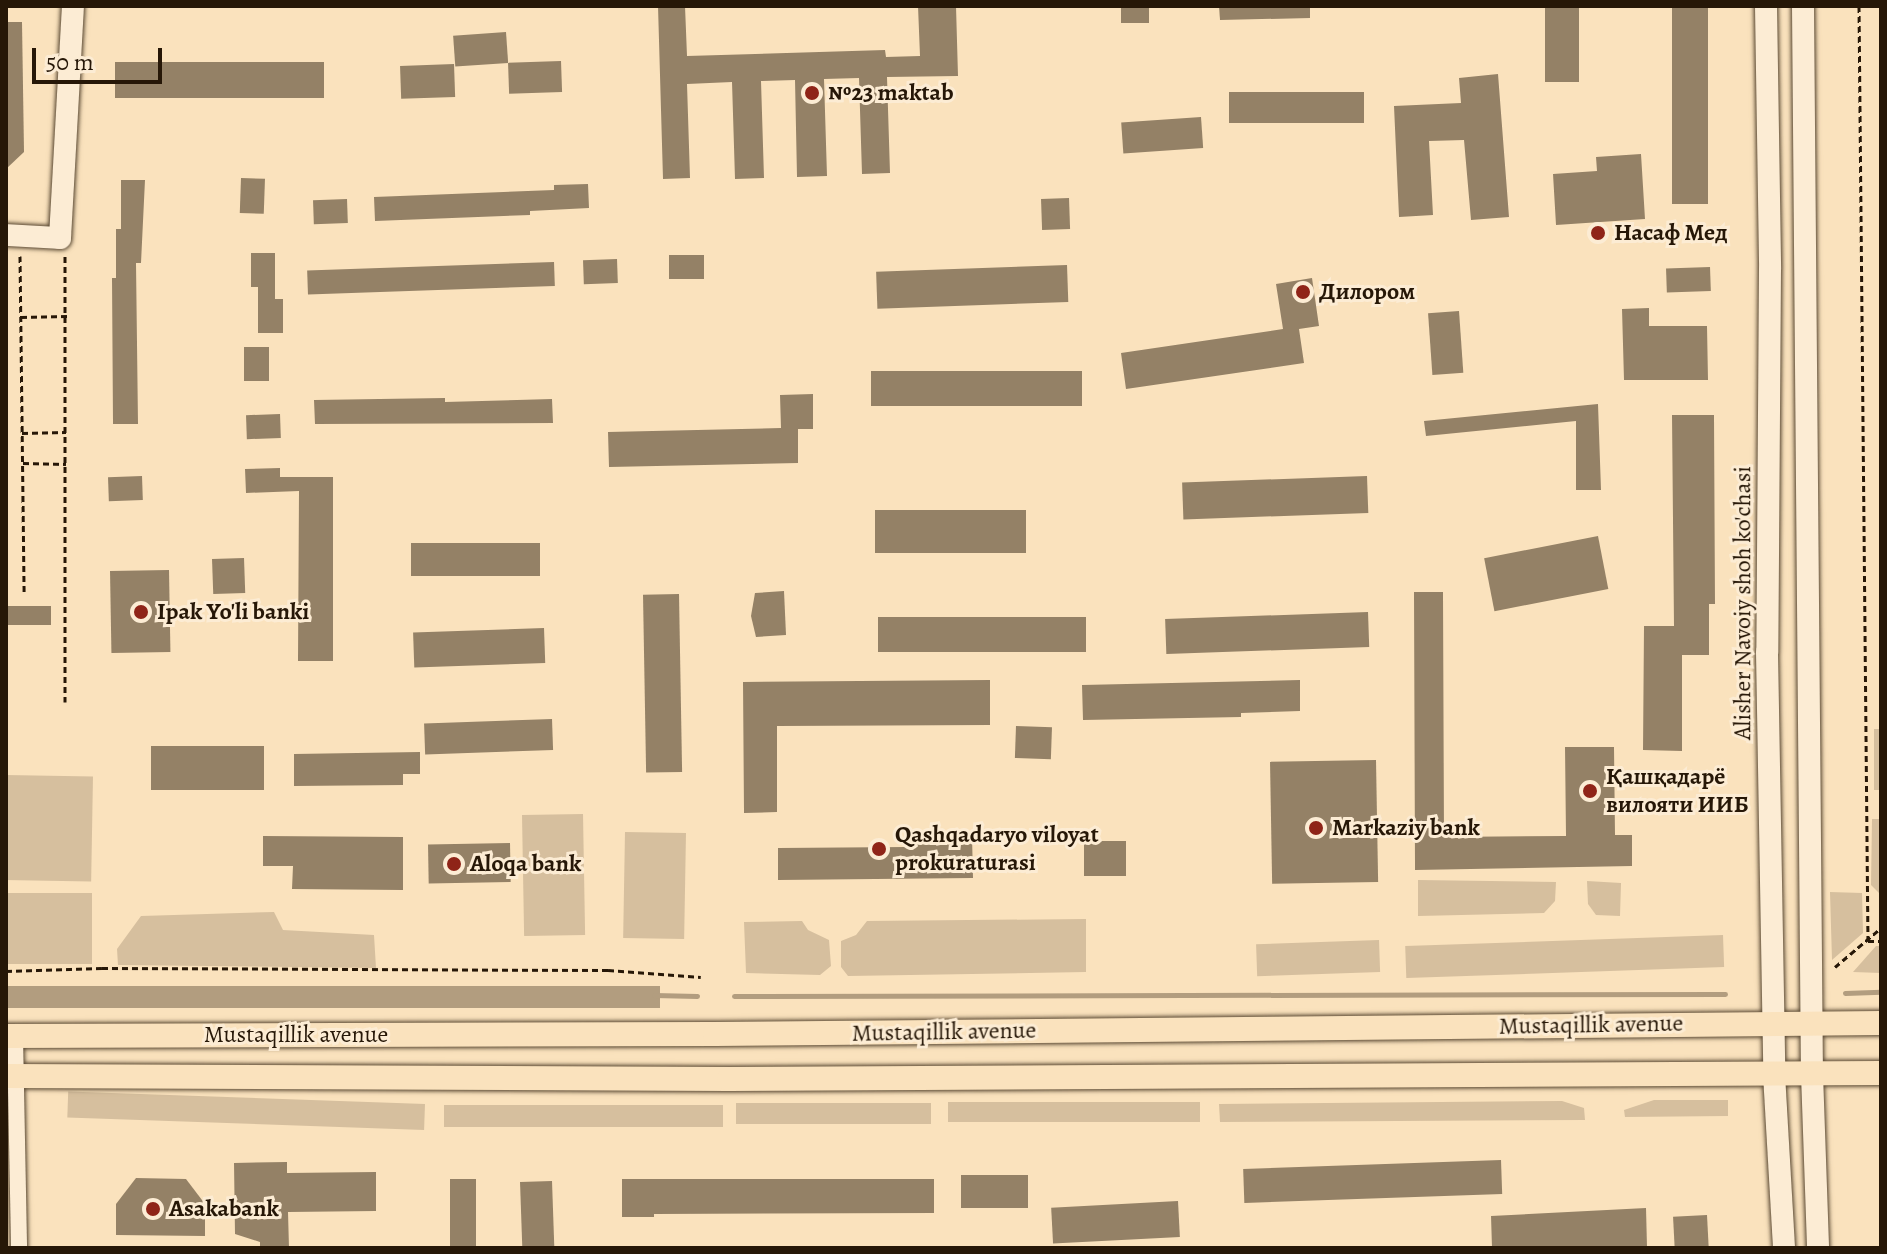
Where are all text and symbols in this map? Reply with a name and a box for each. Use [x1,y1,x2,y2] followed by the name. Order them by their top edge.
[36,32,166,82] scale bar
[46,46,94,78] text: 50 m
[828,79,953,107] place label: №23 maktab
[803,84,821,102] marker: №23 maktab
[1614,219,1728,247] place label: Насаф Мед
[1589,224,1607,242] marker: Насаф Мед
[1319,278,1415,306] place label: Дилором
[1294,283,1312,301] marker: Дилором
[1729,466,1757,740] street label: Alisher Navoiy shoh ko'chasi
[157,598,309,626] place label: Ipak Yo'li banki
[132,603,150,621] marker: Ipak Yo'li banki
[1606,763,1749,819] place label: Қашқадарё вилояти ИИБ
[1581,782,1599,800] marker: Қашқадарё вилояти ИИБ
[1332,814,1480,842] place label: Markaziy bank
[1307,819,1325,837] marker: Markaziy bank
[895,821,1099,877] place label: Qashqadaryo viloyat prokuraturasi
[870,840,888,858] marker: Qashqadaryo viloyat prokuraturasi
[470,850,582,878] place label: Aloqa bank
[445,855,463,873] marker: Aloqa bank
[1498,1009,1684,1041] street label: Mustaqillik avenue
[851,1016,1037,1048] street label: Mustaqillik avenue
[204,1021,388,1049] street label: Mustaqillik avenue
[169,1195,279,1223] place label: Asakabank
[144,1200,162,1218] marker: Asakabank

